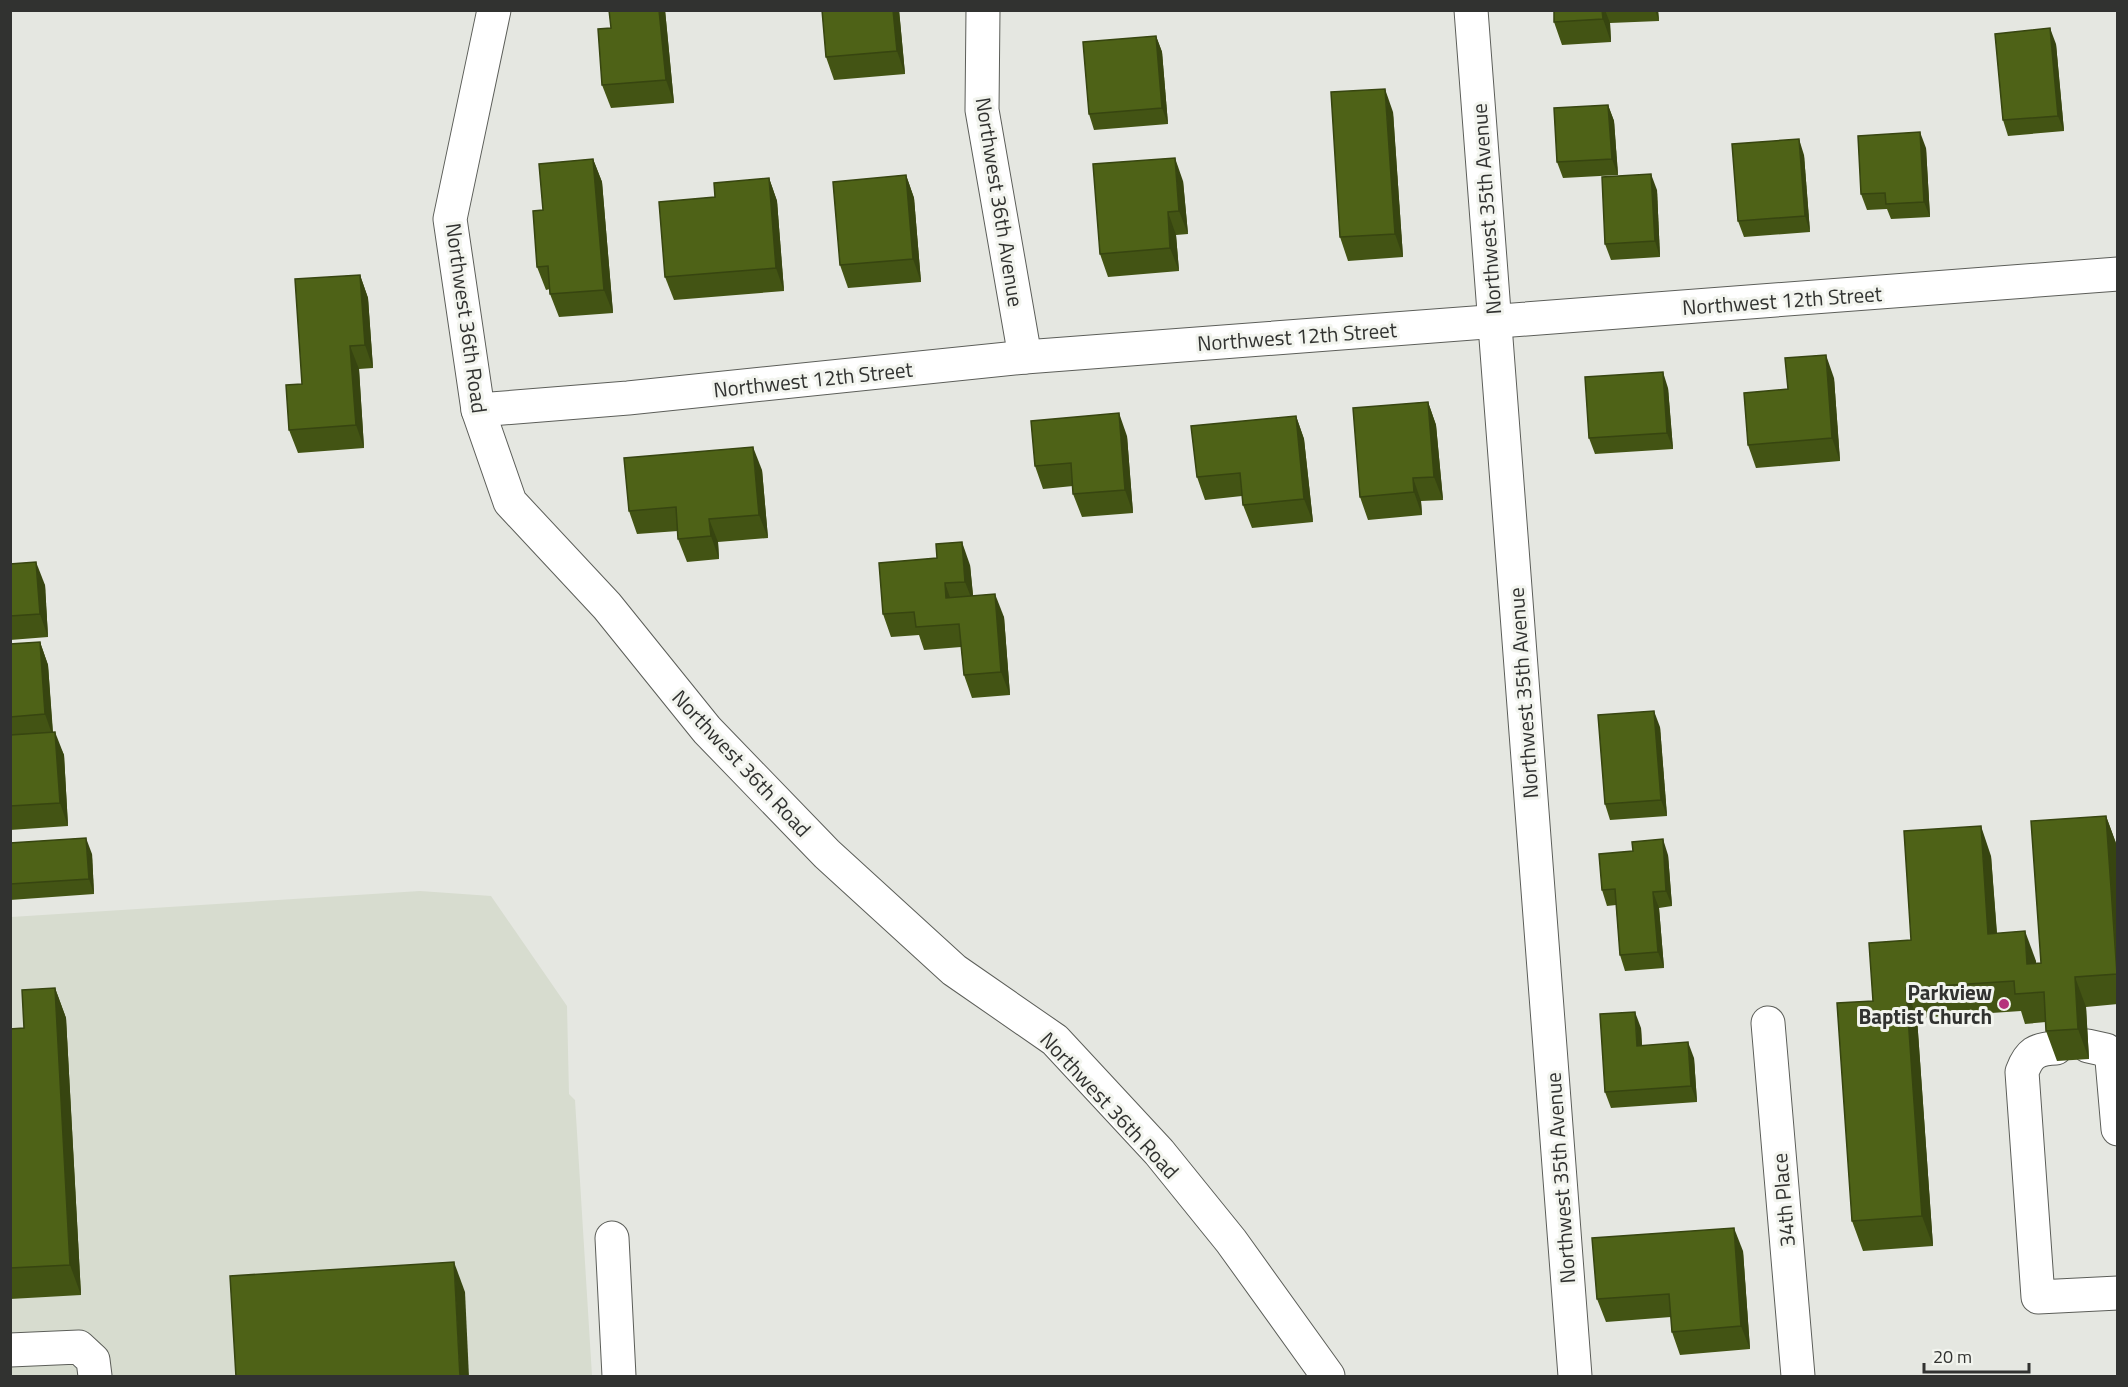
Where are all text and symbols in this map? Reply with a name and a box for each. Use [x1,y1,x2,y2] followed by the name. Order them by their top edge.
[968,95,1032,309] street label: Northwest 36th Avenue
[1463,102,1509,316] street label: Northwest 35th Avenue
[438,221,496,415] street label: Northwest 36th Road
[1681,277,1884,323] street label: Northwest 12th Street
[1196,313,1399,359] street label: Northwest 12th Street
[712,353,915,405] street label: Northwest 12th Street
[1500,586,1546,800] street label: Northwest 35th Avenue
[665,682,819,844] street label: Northwest 36th Road
[1858,976,1992,1032] place label: Parkview Baptist Church
[1997,997,2011,1011] marker: Parkview Baptist Church
[1033,1024,1187,1186] street label: Northwest 36th Road
[1537,1071,1583,1285] street label: Northwest 35th Avenue
[1763,1152,1803,1248] street label: 34th Place
[1924,1336,2029,1374] scale bar
[1933,1343,1972,1370] text: 20 m

